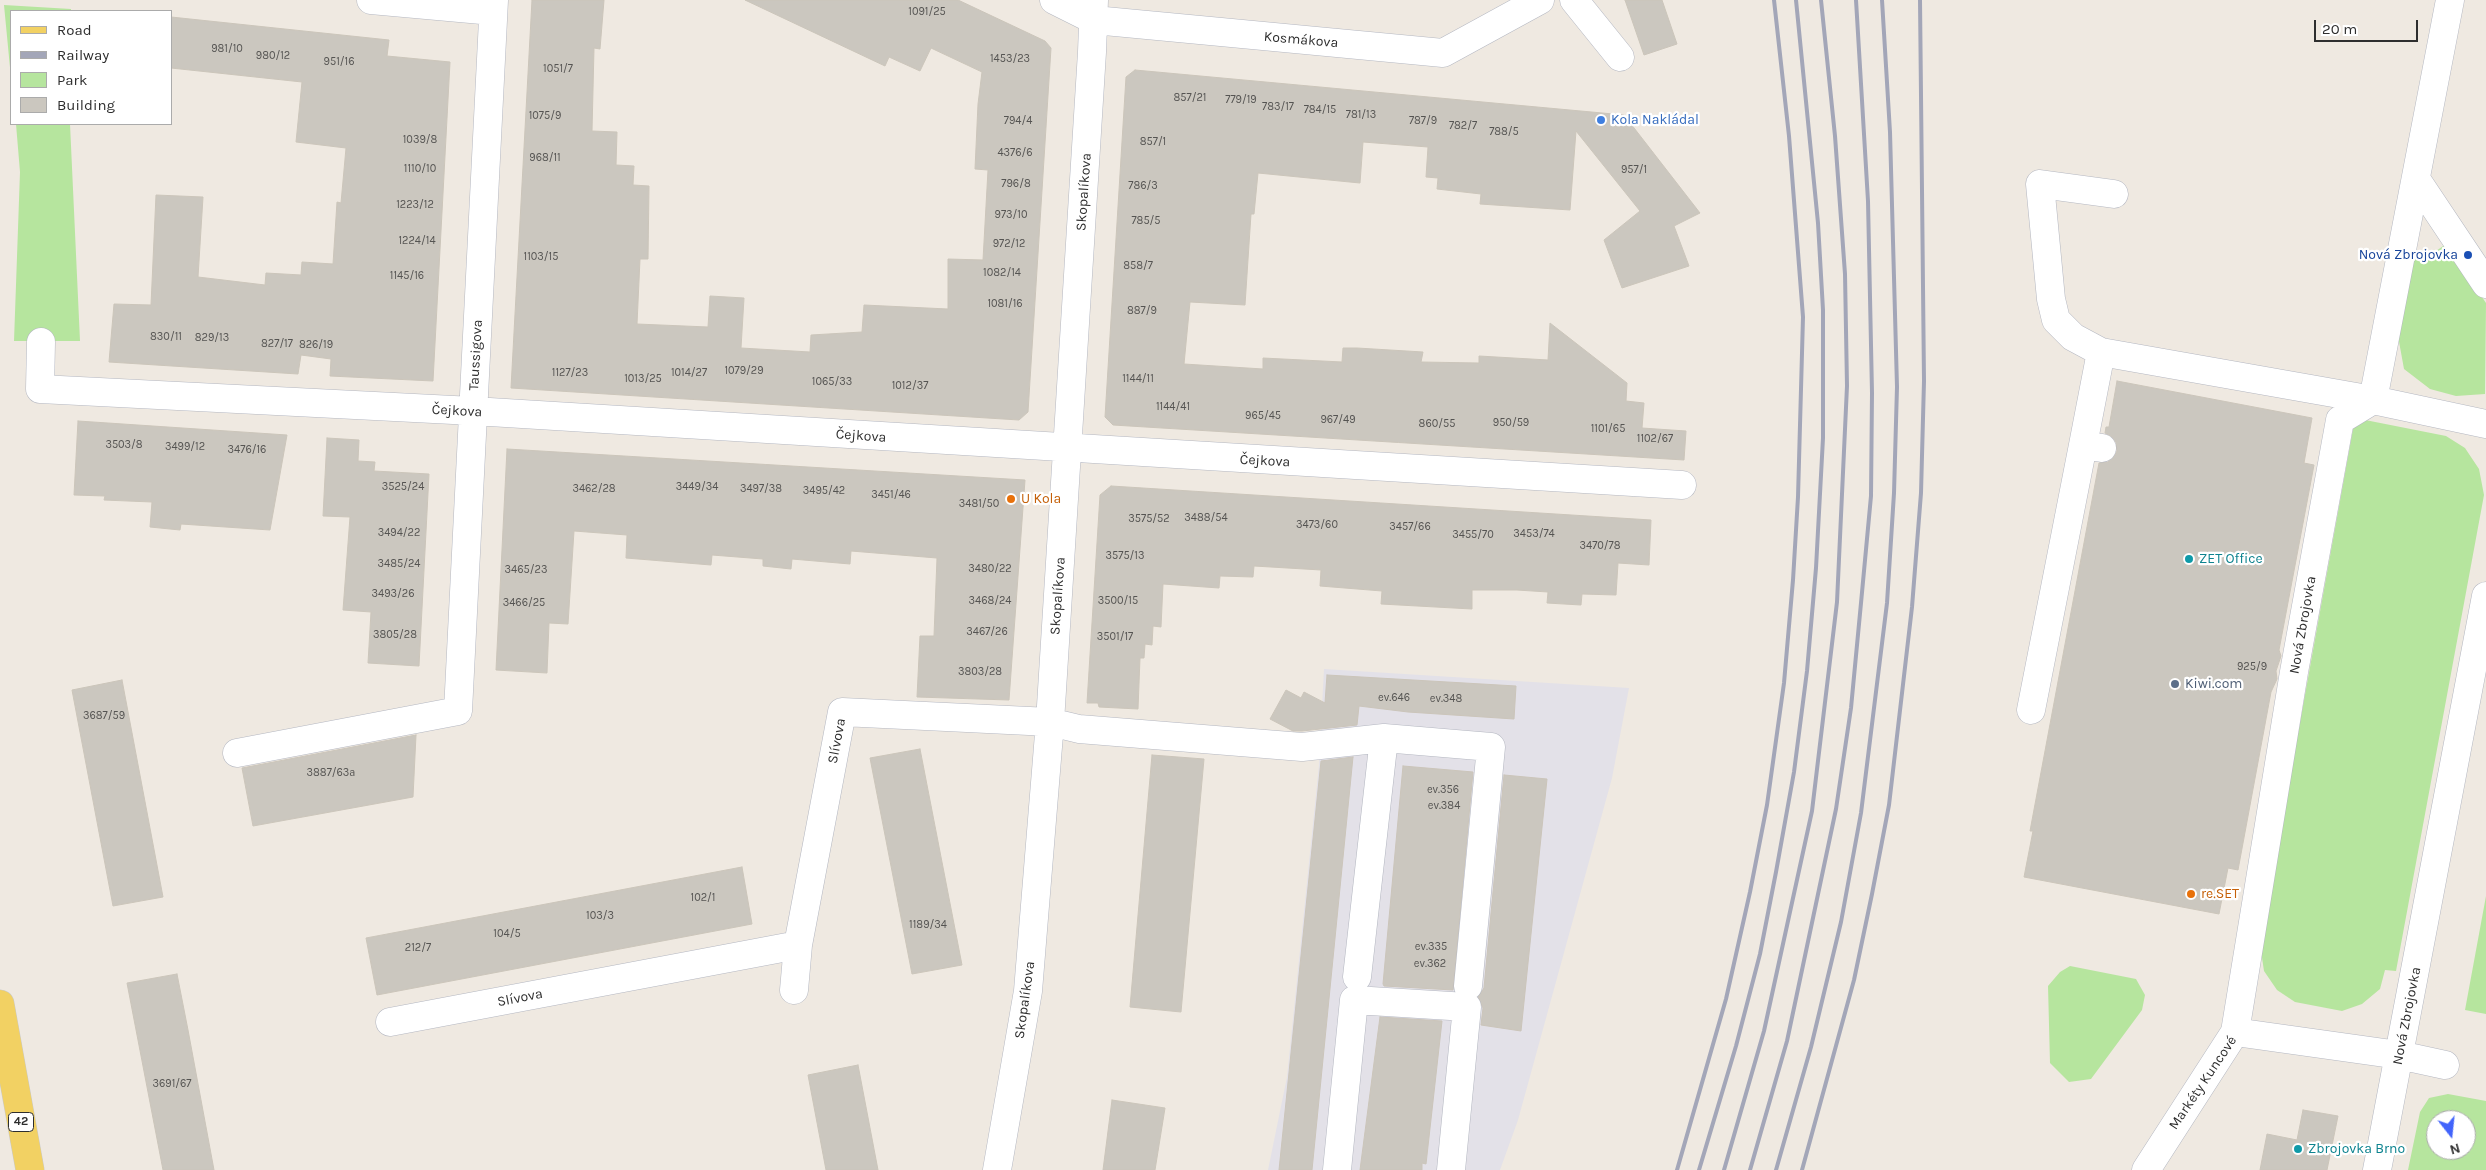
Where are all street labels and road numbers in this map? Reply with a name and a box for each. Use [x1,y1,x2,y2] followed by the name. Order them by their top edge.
[1263,28,1339,52] street label: Kosmákova
[1073,152,1095,232] street label: Skopalíkova
[466,319,486,391] street label: Taussigova
[431,401,483,421] street label: Čejkova
[835,426,887,446] street label: Čejkova
[1239,451,1291,471] street label: Čejkova
[1047,556,1069,636] street label: Skopalíkova
[2286,575,2320,675] street label: Nová Zbrojovka
[824,717,850,765] street label: Slívova
[1011,960,1039,1040] street label: Skopalíkova
[2389,966,2425,1066] street label: Nová Zbrojovka
[496,985,544,1011] street label: Slívova
[2165,1033,2241,1133] street label: Markéty Kuncové
[8,1112,34,1132] road number: 42

